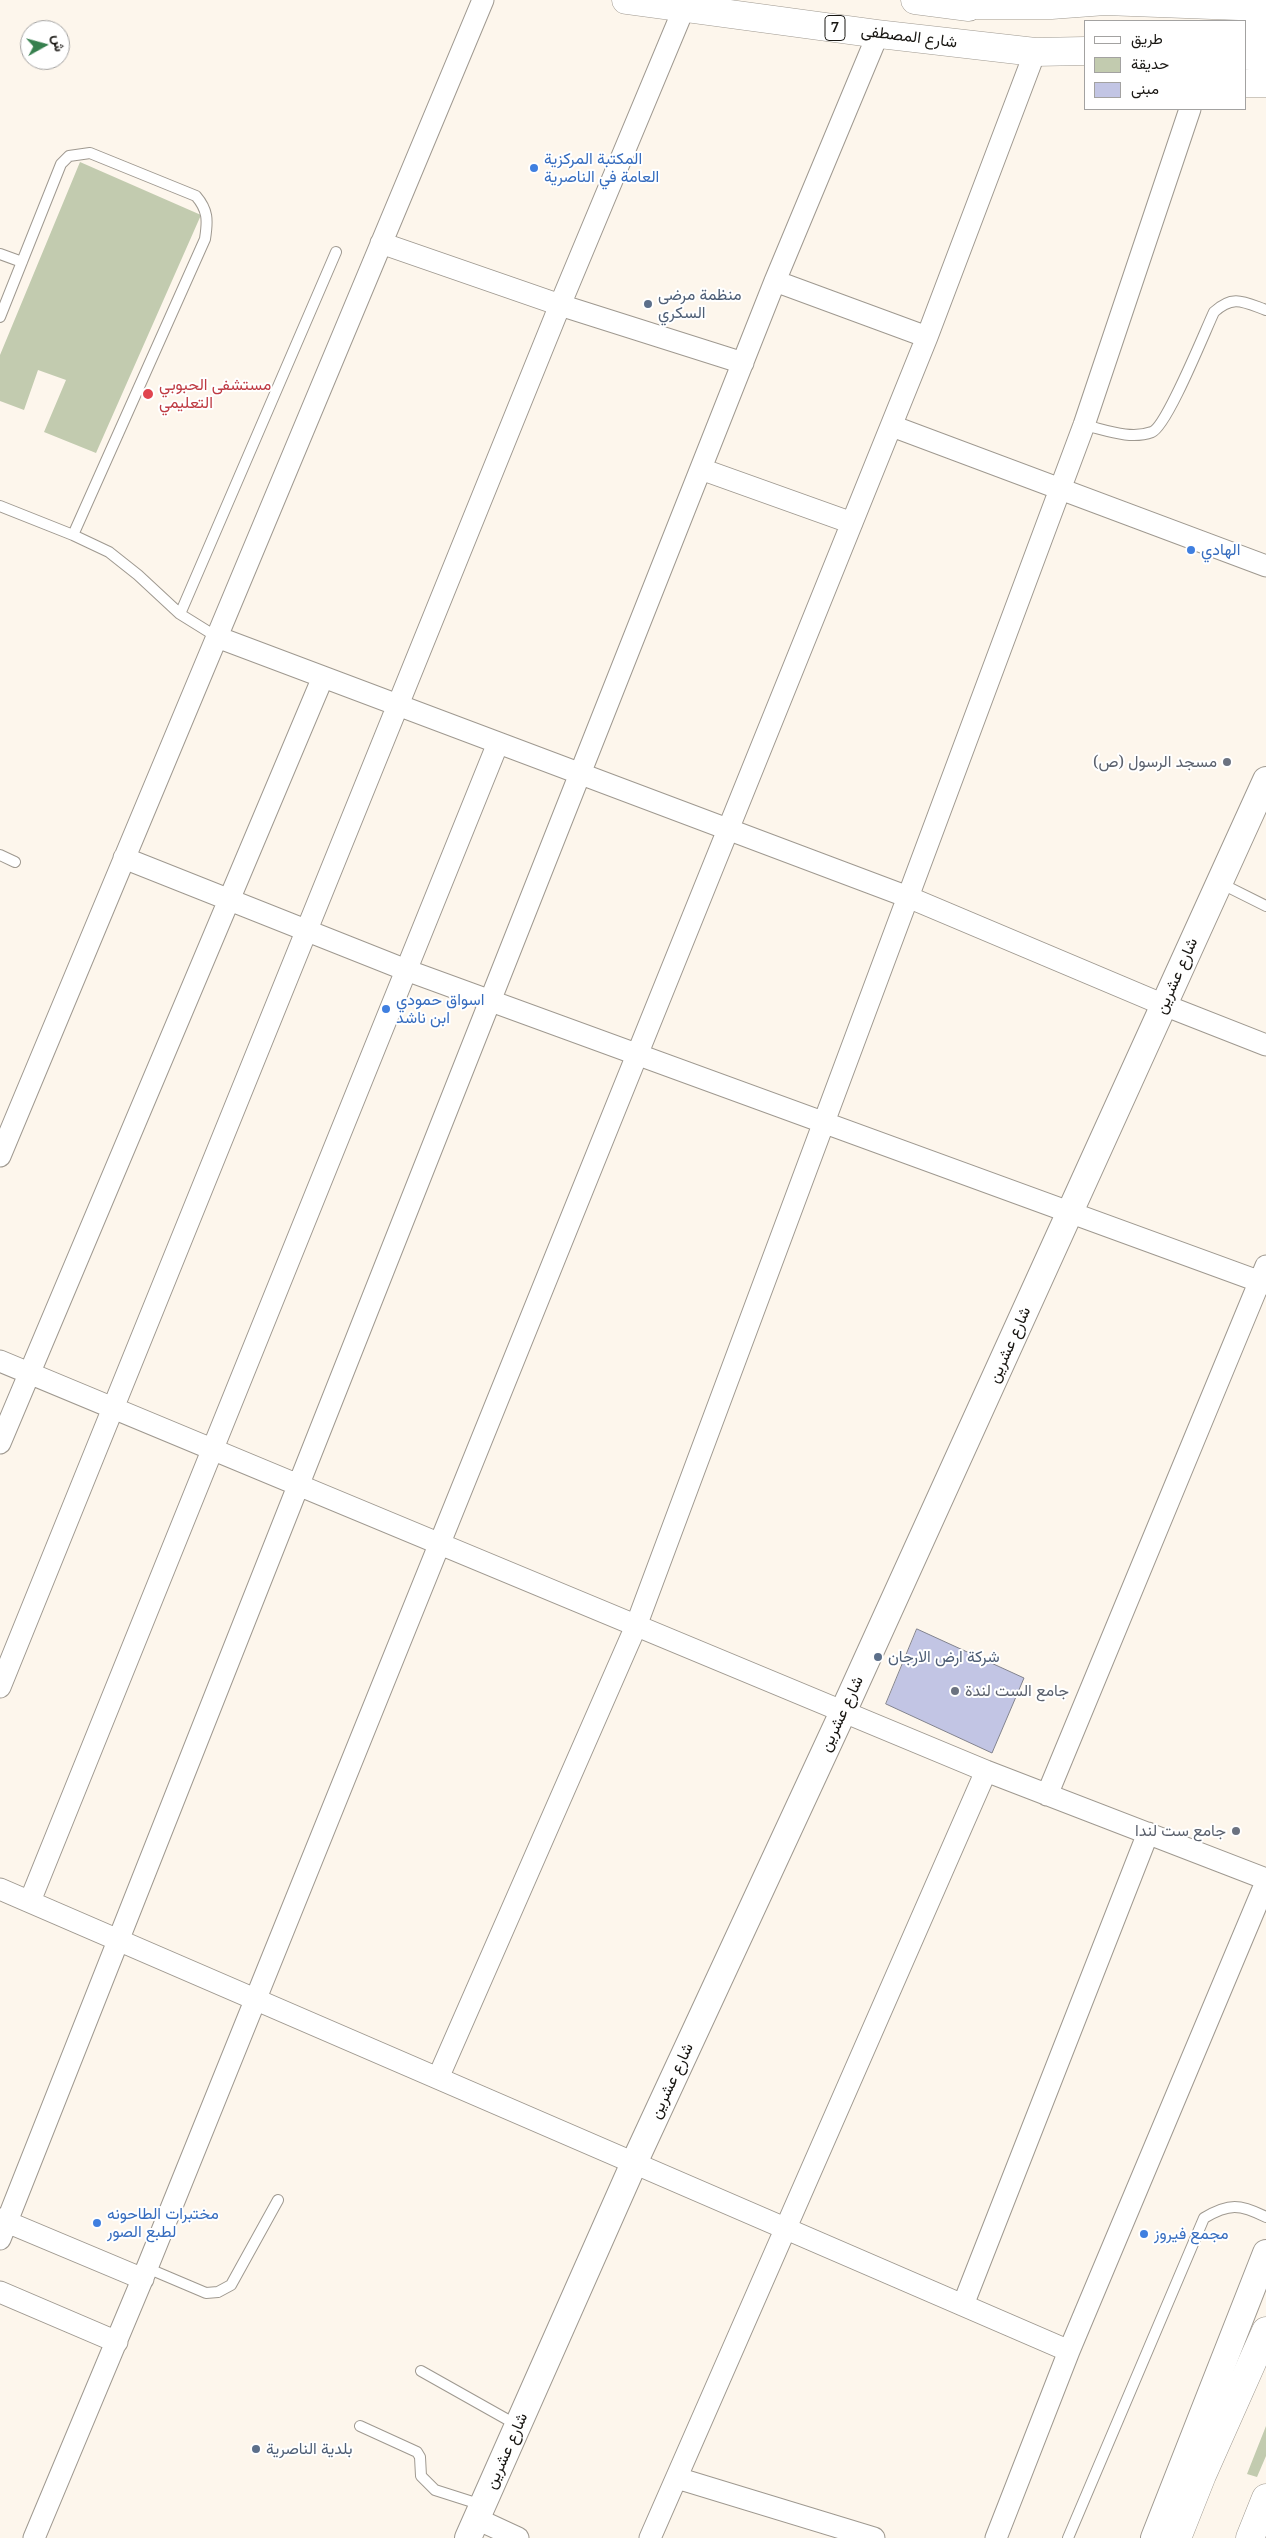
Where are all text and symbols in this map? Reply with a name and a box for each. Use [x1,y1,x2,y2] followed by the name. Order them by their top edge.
[825,15,845,40] road number: 7
[20,20,70,70] north arrow
[1084,20,1246,110] legend
[860,22,958,52] street label: شارع المصطفى
[1131,28,1163,48] text: طريق
[49,34,70,53] text: ش
[1131,53,1169,73] text: حديقة
[1131,78,1159,98] text: مبنى
[544,149,659,187] place label: المكتبة المركزية العامة في الناصرية
[528,162,540,174] marker: المكتبة المركزية العامة في الناصرية
[658,285,742,323] place label: منظمة مرضى السكري
[642,298,654,310] marker: منظمة مرضى السكري
[159,375,271,413] place label: مستشفى الحبوبي التعليمي
[141,387,155,401] marker: مستشفى الحبوبي التعليمي
[1201,540,1240,560] place label: الهادي
[1185,544,1197,556] marker: الهادي
[1093,752,1217,772] place label: مسجد الرسول (ص)
[1221,756,1233,768] marker: مسجد الرسول (ص)
[1152,935,1202,1017] street label: شارع عشرين
[396,990,484,1028] place label: اسواق حمودي ابن ناشد
[380,1003,392,1015] marker: اسواق حمودي ابن ناشد
[985,1304,1035,1386] street label: شارع عشرين
[888,1647,1000,1667] place label: شركة ارض الارجان
[872,1651,884,1663] marker: شركة ارض الارجان
[816,1673,868,1755] street label: شارع عشرين
[965,1681,1069,1701] place label: جامع الست لندة
[949,1685,961,1697] marker: جامع الست لندة
[1135,1821,1226,1841] place label: جامع ست لندا
[1230,1825,1242,1837] marker: جامع ست لندا
[646,2040,698,2122] street label: شارع عشرين
[107,2204,219,2242] place label: مختبرات الطاحونه لطبع الصور
[91,2217,103,2229] marker: مختبرات الطاحونه لطبع الصور
[1154,2224,1229,2244] place label: مجمع فيروز
[1138,2228,1150,2240] marker: مجمع فيروز
[482,2410,532,2492] street label: شارع عشرين
[266,2439,352,2459] place label: بلدية الناصرية
[250,2443,262,2455] marker: بلدية الناصرية

